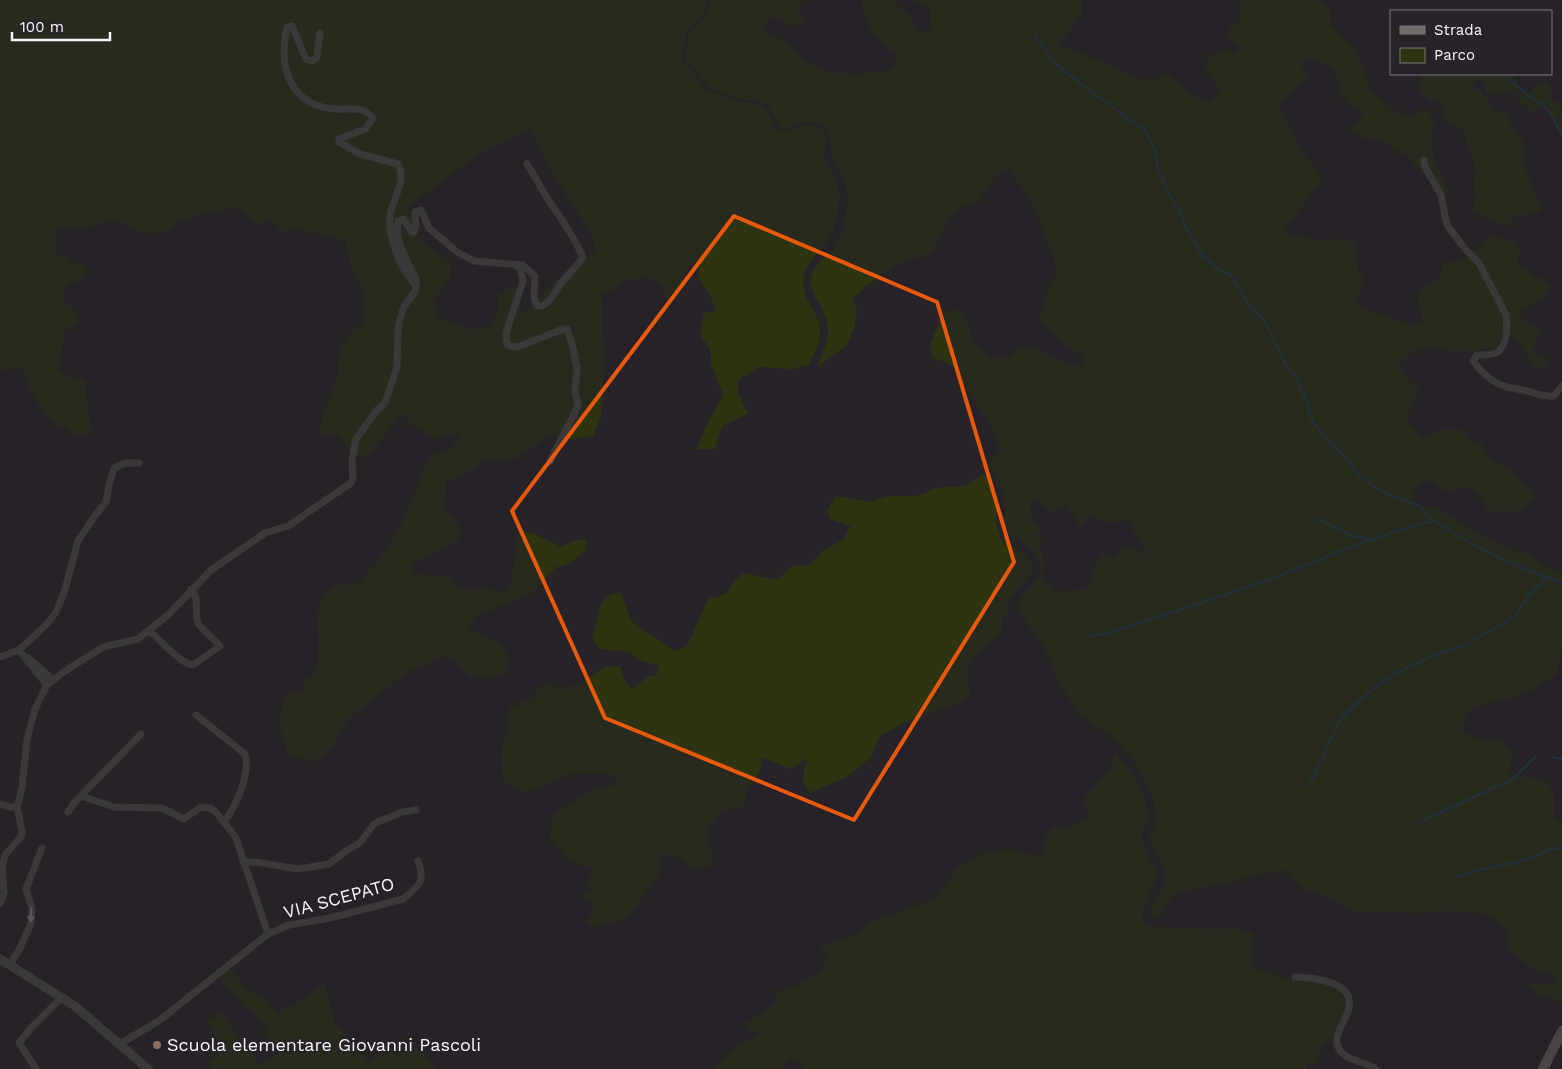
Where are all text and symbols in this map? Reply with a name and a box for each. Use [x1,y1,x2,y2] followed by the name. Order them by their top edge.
[12,10,110,42] scale bar
[1390,10,1552,75] legend
[20,18,64,36] text: 100 m
[1434,21,1483,39] text: Strada
[1434,46,1475,64] text: Parco
[281,873,397,922] street label: VIA SCEPATO
[27,907,35,923] one-way arrow
[167,1034,481,1055] place label: Scuola elementare Giovanni Pascoli
[151,1039,163,1051] marker: Scuola elementare Giovanni Pascoli

